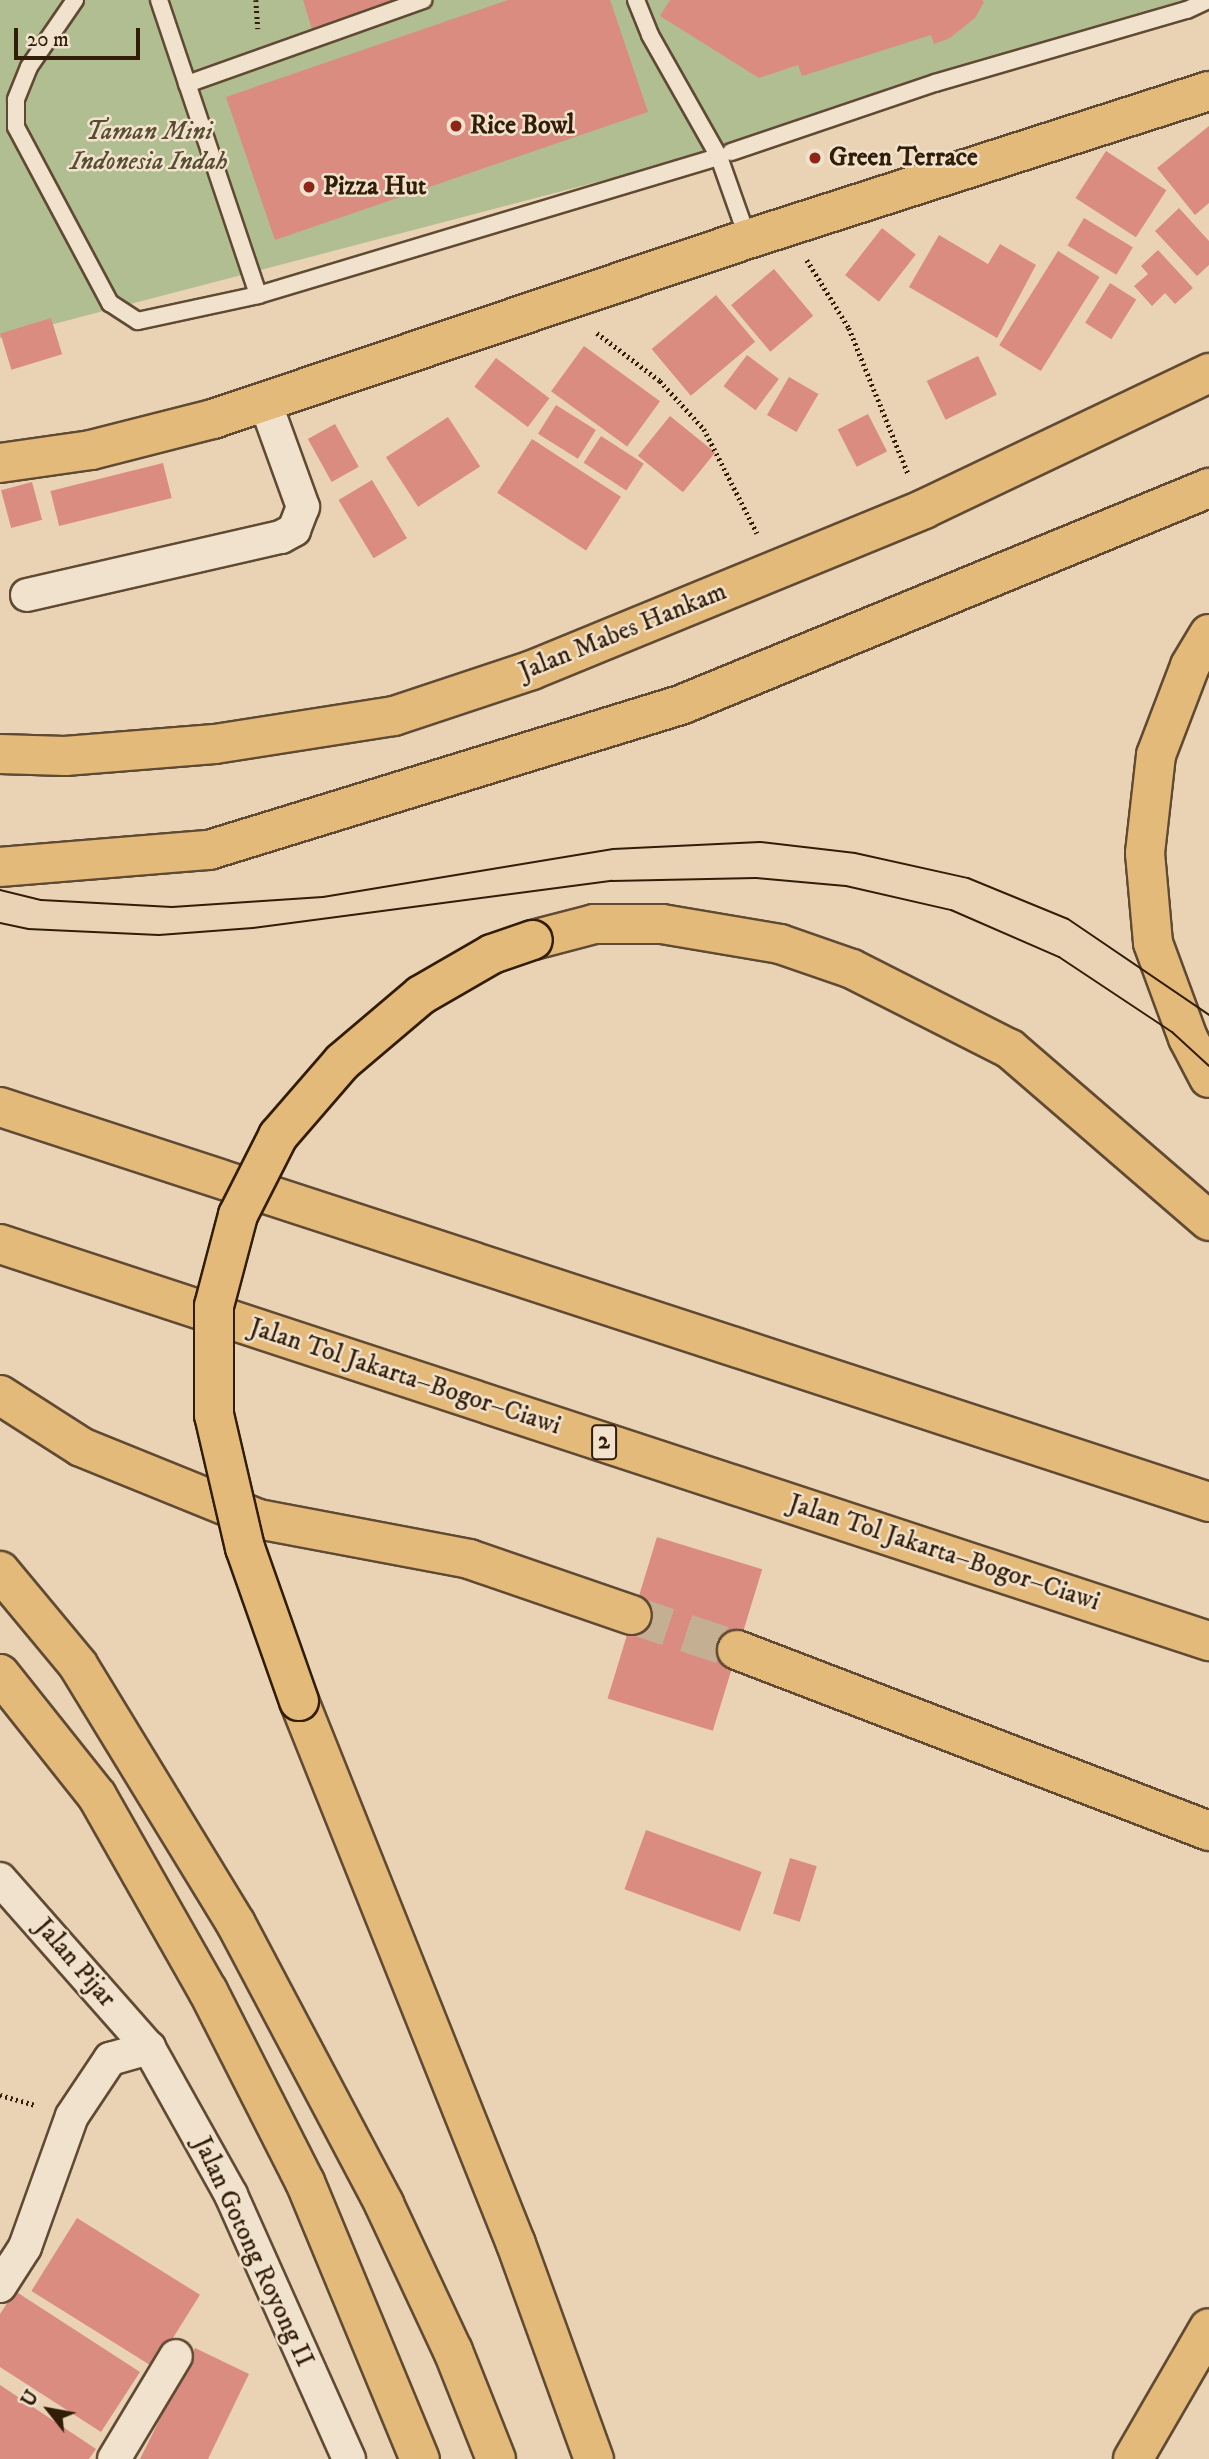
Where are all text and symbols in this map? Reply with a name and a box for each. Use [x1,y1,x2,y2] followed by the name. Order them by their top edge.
[18,14,144,58] scale bar
[27,27,69,53] text: 20 m
[470,110,575,142] place label: Rice Bowl
[70,116,228,178] park label: Taman Mini Indonesia Indah
[448,118,464,134] marker: Rice Bowl
[829,142,978,174] place label: Green Terrace
[807,150,823,166] marker: Green Terrace
[323,171,426,203] place label: Pizza Hut
[301,179,317,195] marker: Pizza Hut
[515,576,731,688] street label: Jalan Mabes Hankam
[246,1312,564,1442] street label: Jalan Tol Jakarta–Bogor–Ciawi
[590,1422,618,1462] road number: 2
[785,1488,1103,1618] street label: Jalan Tol Jakarta–Bogor–Ciawi
[28,1912,122,2014] street label: Jalan Pijar
[186,2132,320,2372] street label: Jalan Gotong Royong II
[14,2375,84,2445] north arrow
[17,2387,44,2411] text: U

